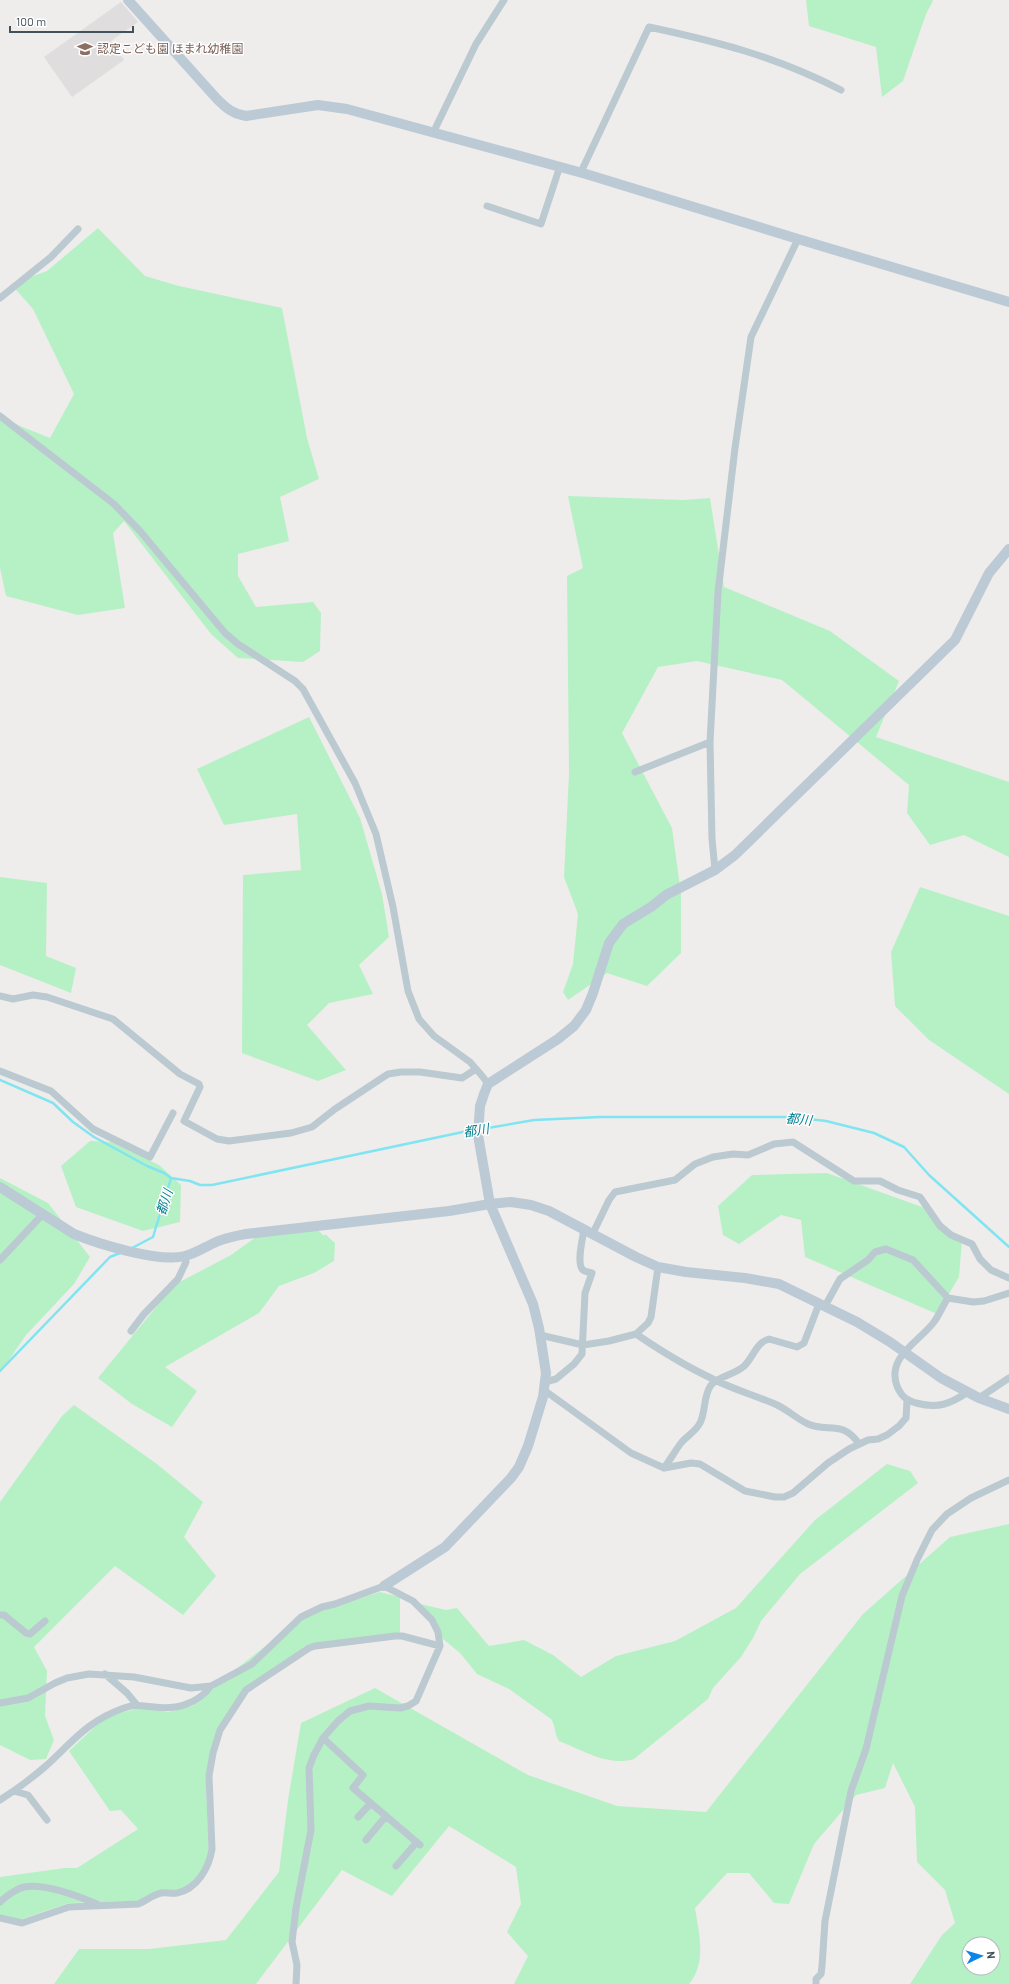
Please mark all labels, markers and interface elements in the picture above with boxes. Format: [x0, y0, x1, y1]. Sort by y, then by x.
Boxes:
scale bar [10, 8, 133, 34]
text: 100 m [16, 14, 46, 28]
school or university icon: 認定こども園 ほまれ幼稚園 [76, 40, 94, 58]
place label: 認定こども園 ほまれ幼稚園 [97, 41, 243, 55]
water label: 都川 [785, 1110, 815, 1128]
water label: 都川 [462, 1120, 492, 1140]
water label: 都川 [152, 1185, 176, 1217]
north arrow [961, 1936, 1001, 1976]
text: N [985, 1951, 998, 1959]

